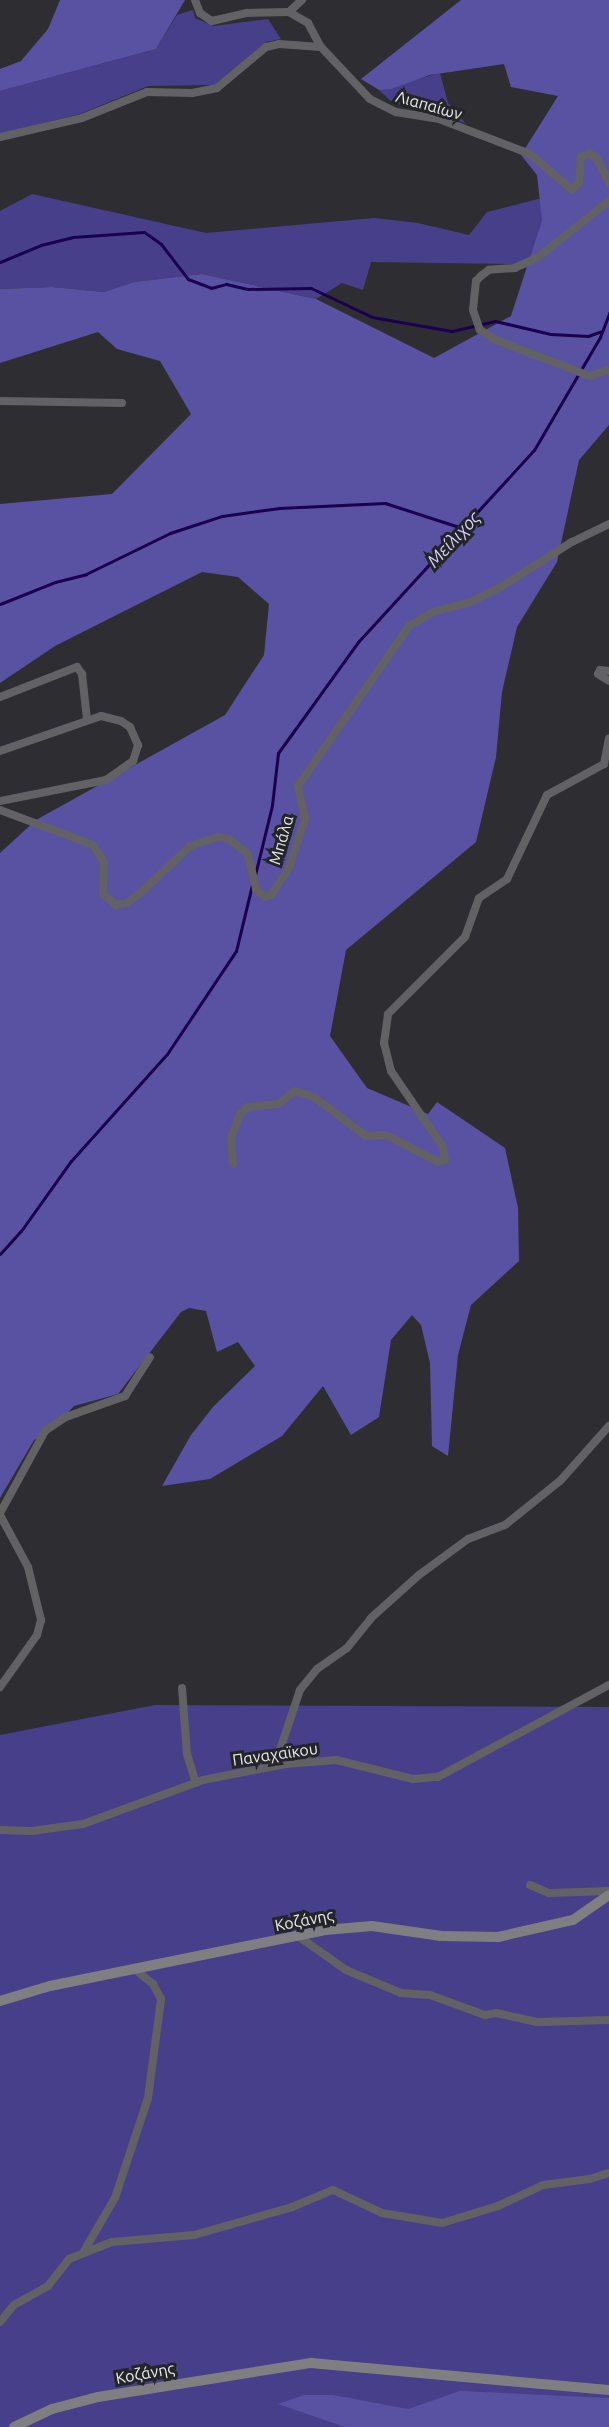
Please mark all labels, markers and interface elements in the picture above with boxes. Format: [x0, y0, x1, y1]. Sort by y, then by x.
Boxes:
street label: Λιαπαίων [394, 86, 464, 124]
water label: Μείλιχος [422, 507, 484, 571]
street label: Μπάλα [265, 813, 297, 867]
street label: Παναχαϊκου [231, 1739, 319, 1769]
street label: Κοζάνης [273, 1905, 335, 1935]
street label: Κοζάνης [114, 2358, 176, 2388]

